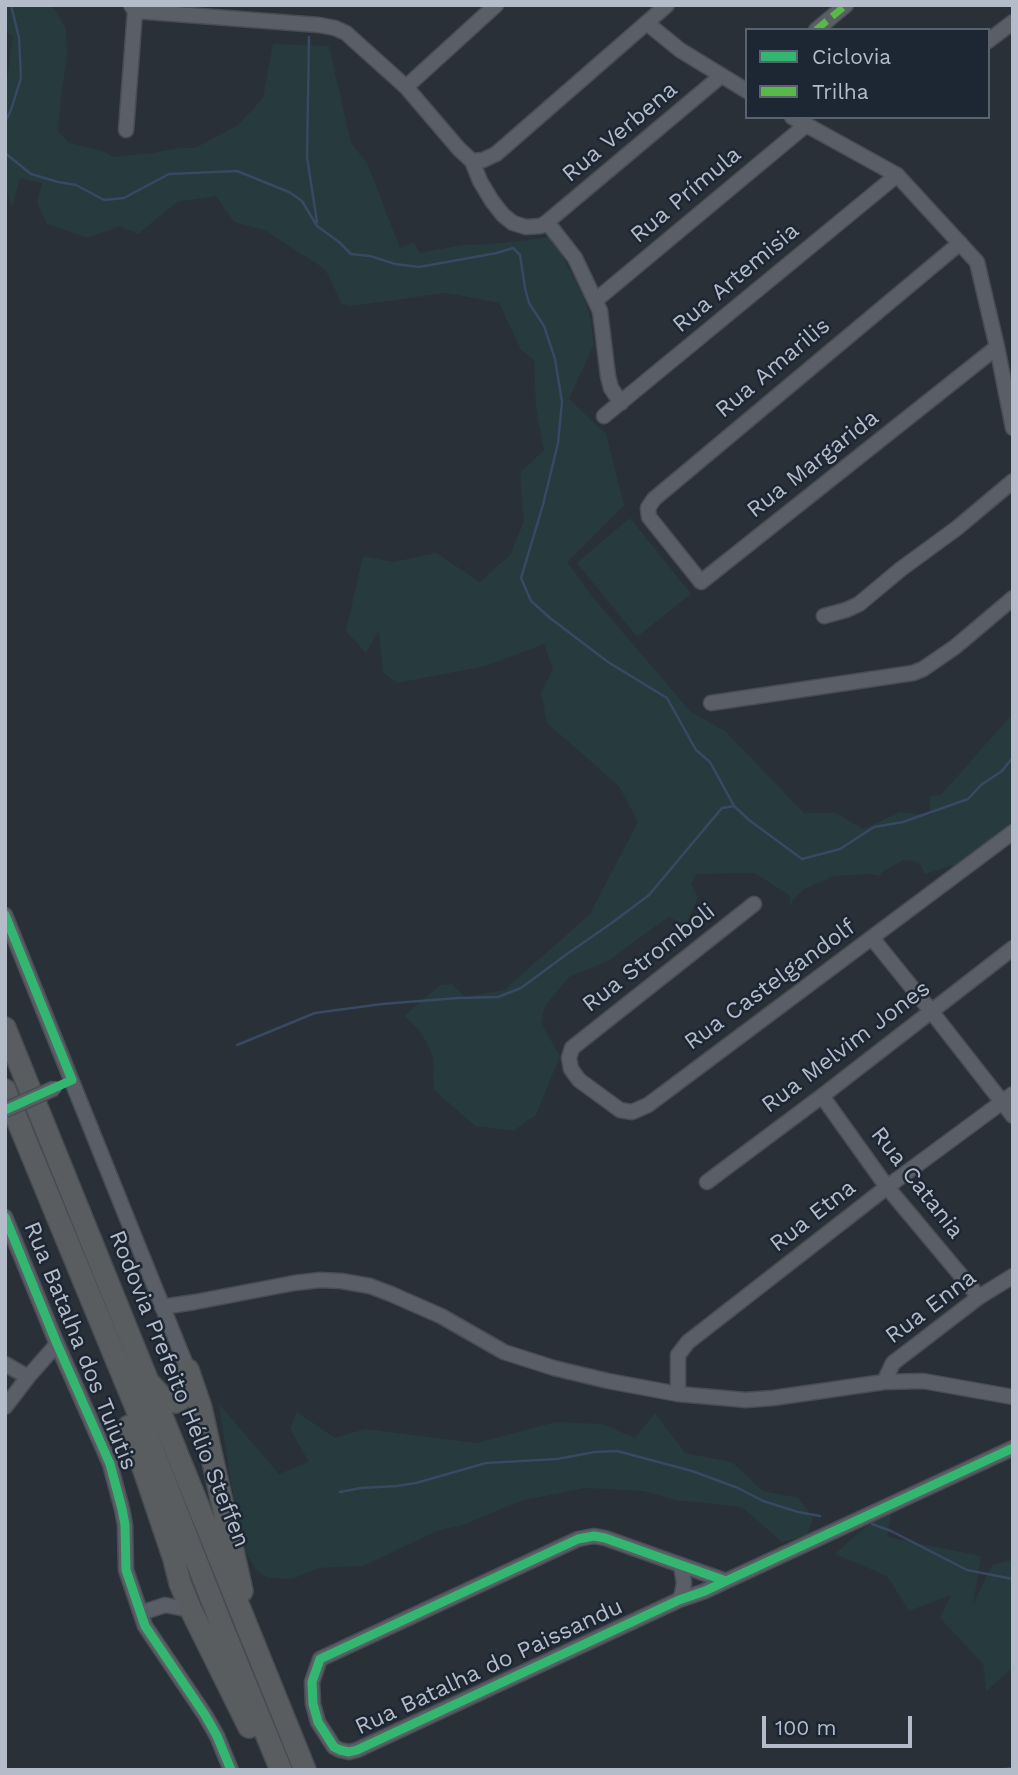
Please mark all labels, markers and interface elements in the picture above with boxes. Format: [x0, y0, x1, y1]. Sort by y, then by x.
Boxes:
legend [745, 28, 990, 119]
text: Ciclovia [812, 44, 891, 69]
street label: Rua Verbena [557, 76, 683, 188]
text: Trilha [812, 79, 869, 104]
street label: Rua Prímula [625, 141, 747, 249]
street label: Rua Artemisia [667, 217, 805, 339]
street label: Rua Amarilis [710, 312, 836, 424]
street label: Rua Margarida [742, 404, 884, 524]
street label: Rua Stromboli [577, 898, 721, 1018]
street label: Rua Castelgandolf [679, 914, 861, 1056]
street label: Rua Melvim Jones [756, 975, 936, 1119]
street label: Rua Catania [865, 1122, 969, 1244]
street label: Rua Etna [765, 1174, 861, 1258]
street label: Rua Batalha dos Tuiutis [17, 1218, 143, 1474]
street label: Rodovia Prefeito Hélio Steffen [103, 1227, 255, 1551]
street label: Rua Enna [880, 1264, 982, 1350]
street label: Rua Batalha do Paissandu [351, 1593, 627, 1741]
scale bar [766, 1702, 916, 1746]
text: 100 m [775, 1715, 837, 1740]

